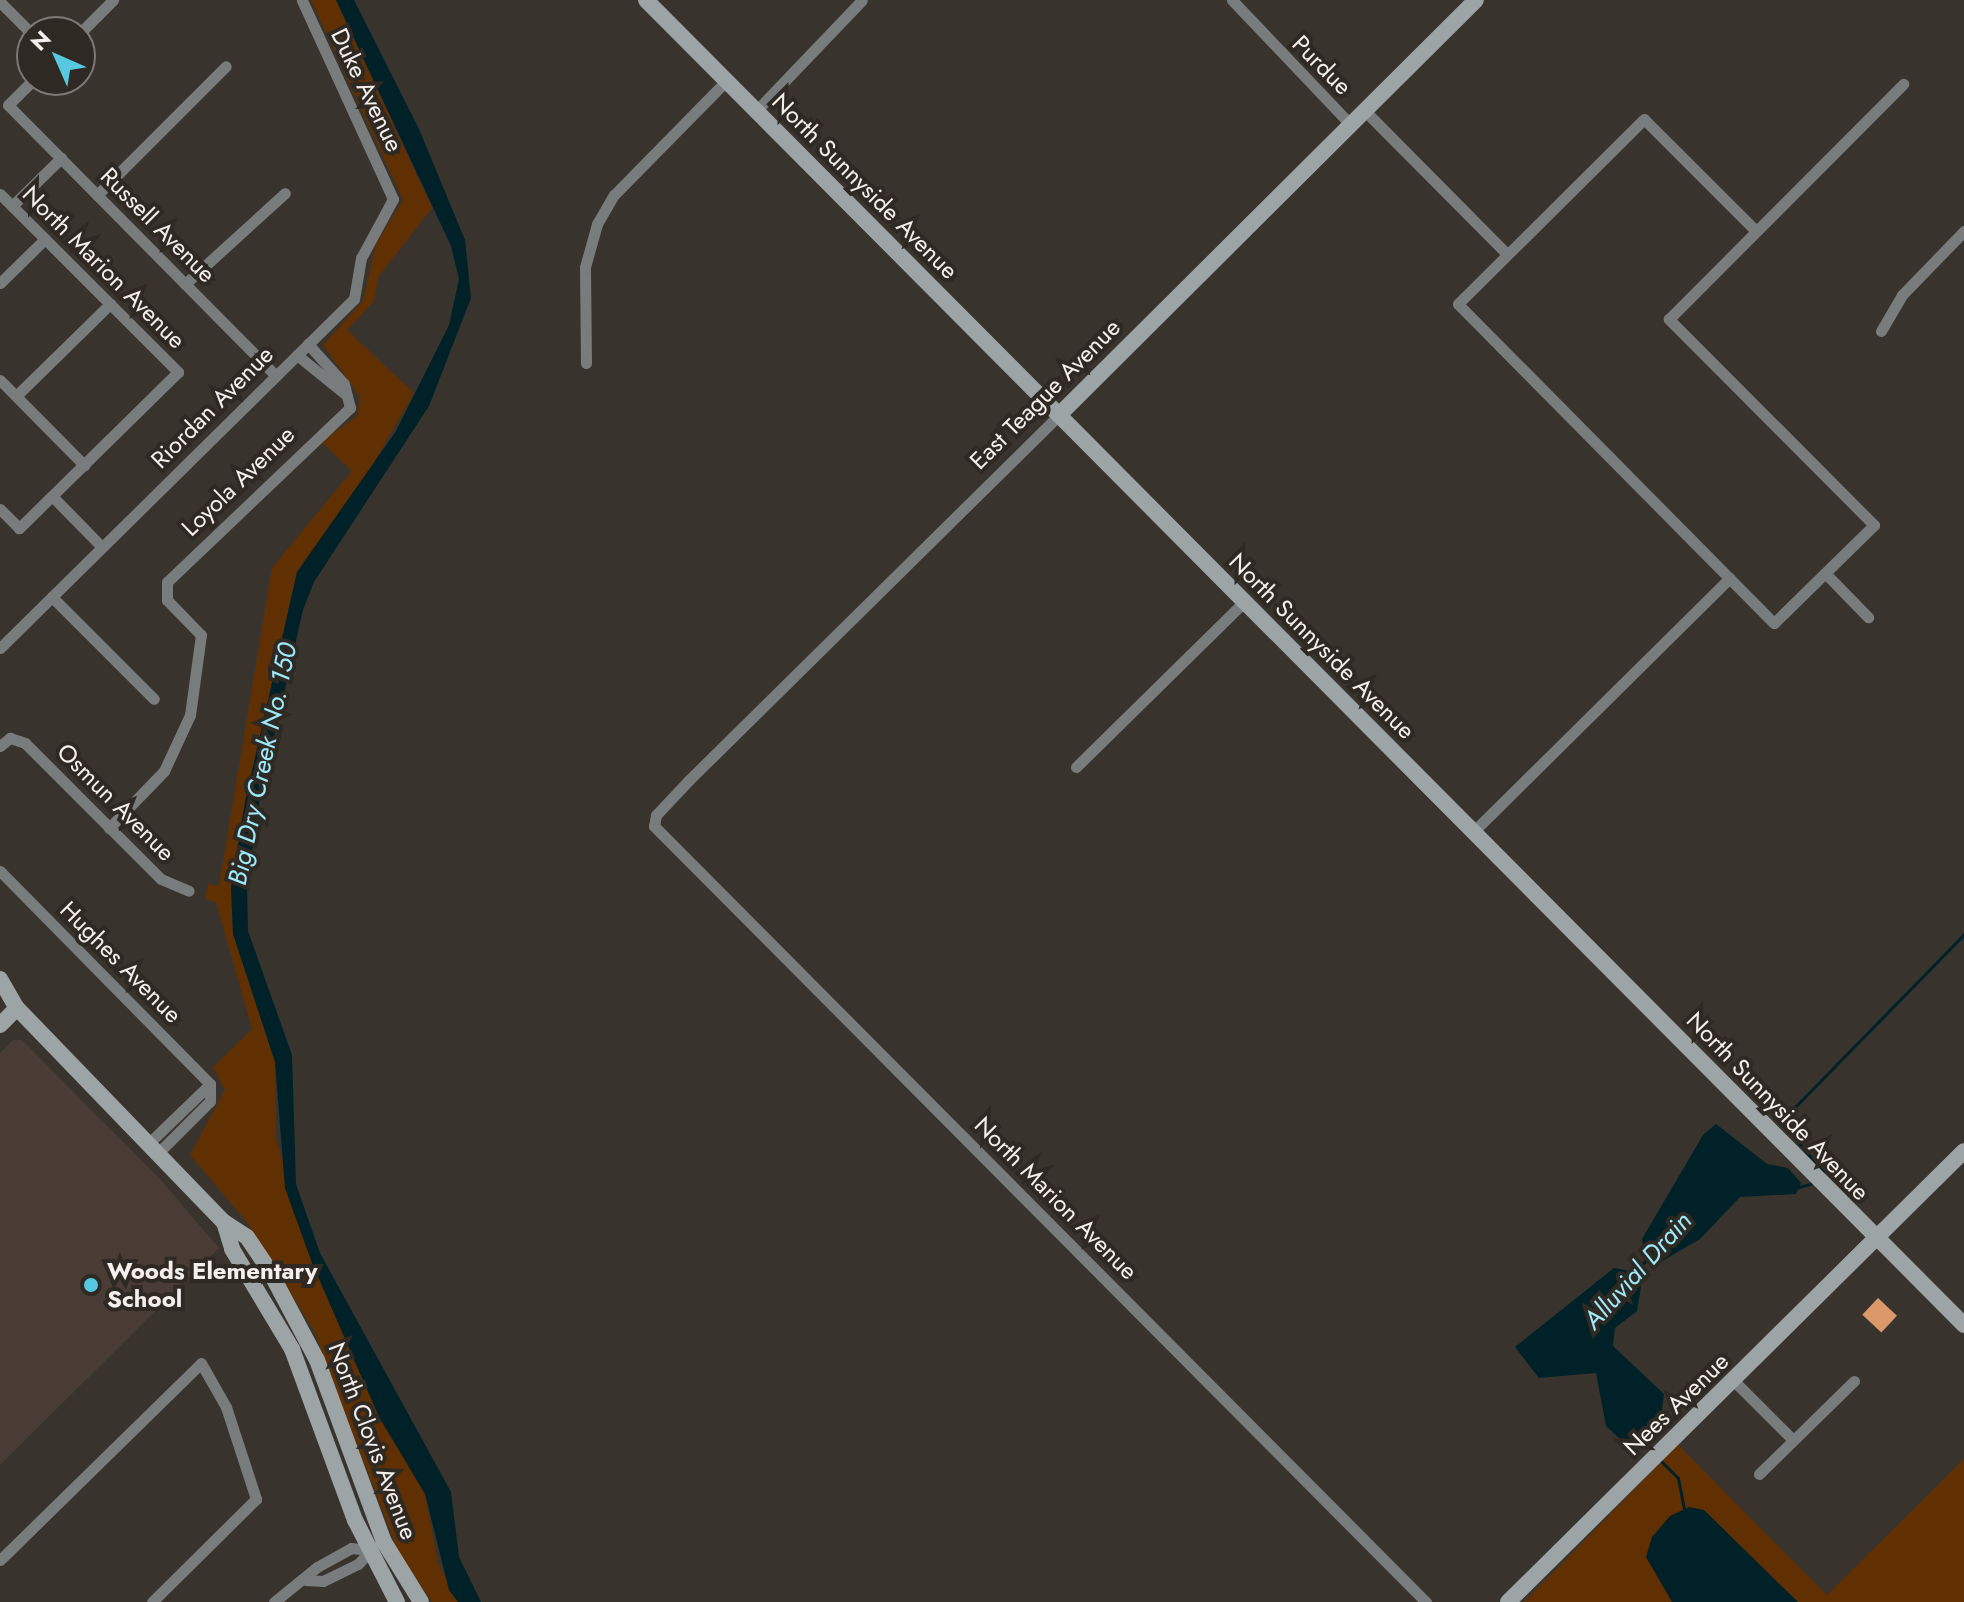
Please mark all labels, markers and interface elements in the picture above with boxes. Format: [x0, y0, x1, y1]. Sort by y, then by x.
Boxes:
north arrow [16, 16, 96, 96]
text: N [23, 23, 58, 58]
street label: Duke Avenue [325, 24, 409, 156]
street label: Purdue [1286, 29, 1358, 101]
street label: North Sunnyside Avenue [766, 87, 964, 285]
street label: Russell Avenue [95, 162, 221, 288]
street label: North Marion Avenue [17, 180, 191, 354]
street label: East Teague Avenue [964, 313, 1126, 475]
street label: Riordan Avenue [145, 340, 279, 474]
street label: Loyola Avenue [176, 420, 300, 542]
street label: North Sunnyside Avenue [1223, 547, 1421, 745]
water label: Big Dry Creek No. 150 [222, 640, 304, 888]
street label: Osmun Avenue [51, 737, 181, 867]
street label: Hughes Avenue [54, 895, 188, 1029]
street label: North Sunnyside Avenue [1681, 1006, 1875, 1206]
street label: North Marion Avenue [969, 1111, 1143, 1285]
water label: Alluvial Drain [1577, 1206, 1699, 1336]
place label: Woods Elementary School [107, 1257, 318, 1313]
marker: Woods Elementary School [82, 1276, 100, 1294]
street label: North Clovis Avenue [322, 1338, 424, 1544]
street label: Nees Avenue [1617, 1347, 1735, 1461]

